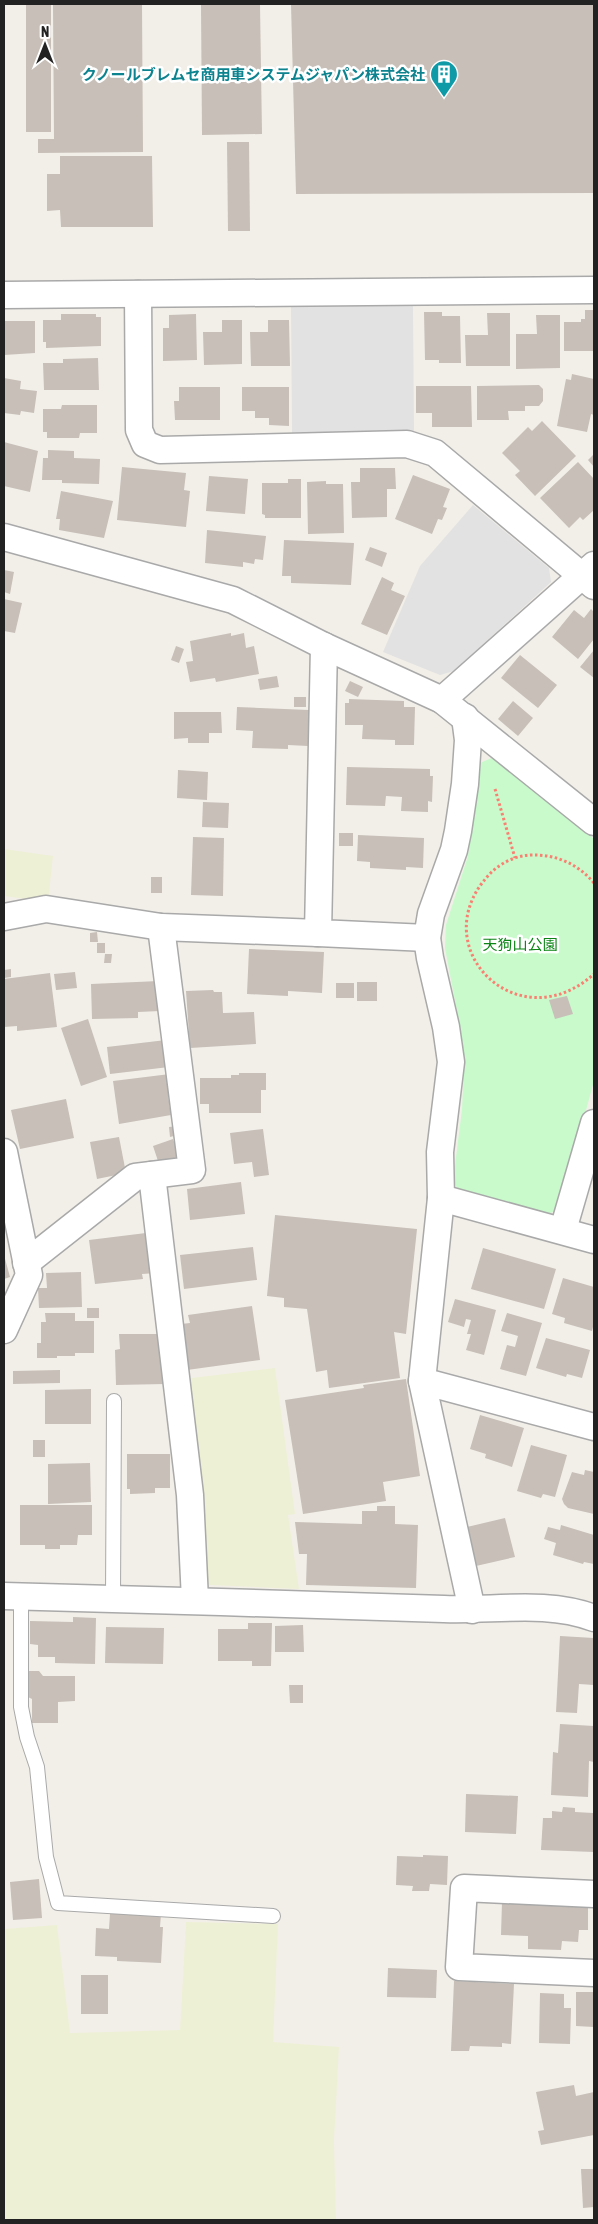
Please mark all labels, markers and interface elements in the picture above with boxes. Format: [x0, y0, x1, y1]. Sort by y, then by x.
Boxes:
north arrow [20, 20, 70, 70]
text: N [41, 24, 49, 40]
building icon: クノールブレムセ商用車システムジャパン株式会社 [429, 59, 459, 98]
place label: クノールブレムセ商用車システムジャパン株式会社 [82, 66, 425, 83]
park label: 天狗山公園 [482, 936, 558, 953]

